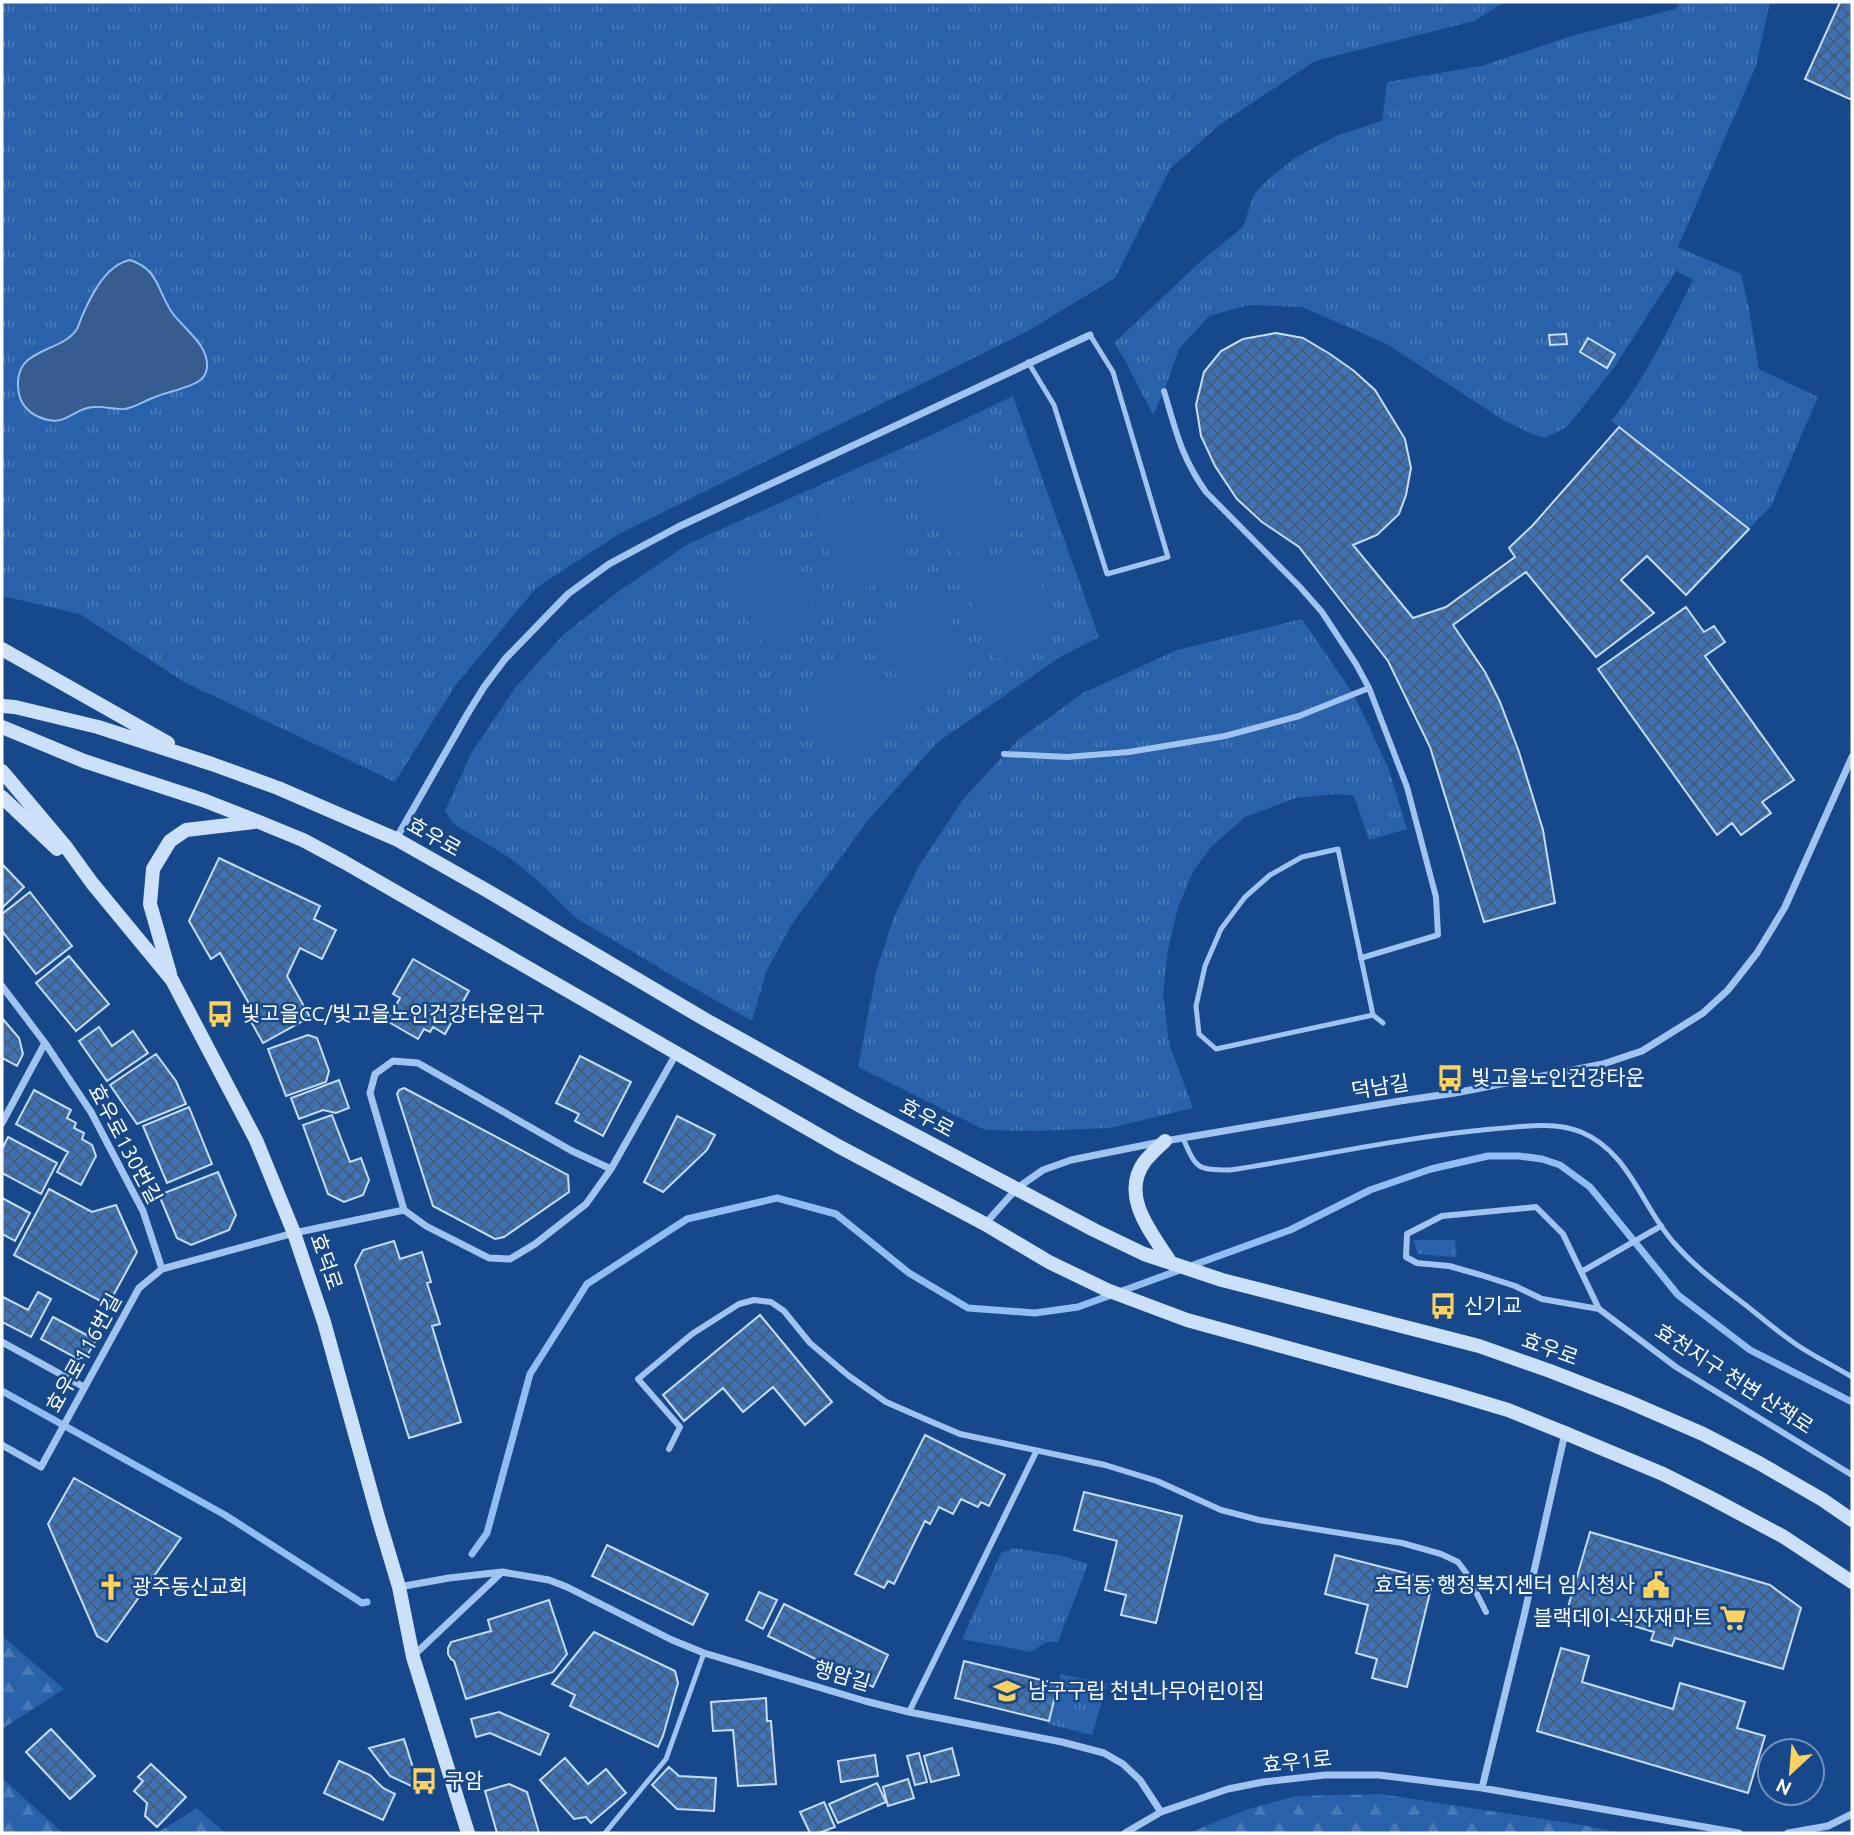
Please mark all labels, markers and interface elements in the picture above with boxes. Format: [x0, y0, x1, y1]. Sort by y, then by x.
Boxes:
street label: 효우로 [403, 812, 466, 861]
bus stop icon: 빛고을CC/빛고을노인건강타운입구 [205, 999, 235, 1029]
place label: 빛고을CC/빛고을노인건강타운입구 [241, 1001, 545, 1025]
bus stop icon: 빛고을노인건강타운 [1435, 1063, 1465, 1093]
place label: 빛고을노인건강타운 [1471, 1065, 1645, 1089]
street label: 덕남길 [1349, 1070, 1410, 1102]
street label: 효우로130번길 [84, 1080, 167, 1208]
street label: 효우로 [896, 1093, 959, 1141]
street label: 효덕로 [306, 1230, 348, 1293]
street label: 효우로116번길 [41, 1289, 126, 1416]
bus stop icon: 신기교 [1428, 1291, 1458, 1321]
place label: 신기교 [1464, 1293, 1522, 1317]
street label: 효천지구 천변 산책로 [1651, 1318, 1818, 1438]
street label: 효우로 [1519, 1327, 1582, 1369]
public building icon: 효덕동 행정복지센터 임시청사 [1641, 1570, 1671, 1600]
church icon: 광주동신교회 [96, 1572, 126, 1602]
place label: 효덕동 행정복지센터 임시청사 [1374, 1572, 1635, 1596]
place label: 광주동신교회 [132, 1574, 248, 1598]
supermarket icon: 블랙데이 식자재마트 [1718, 1603, 1748, 1633]
place label: 블랙데이 식자재마트 [1533, 1605, 1712, 1629]
street label: 행암길 [811, 1656, 873, 1695]
school or university icon: 남구구립 천년나무어린이집 [992, 1676, 1022, 1706]
place label: 남구구립 천년나무어린이집 [1028, 1678, 1265, 1702]
north arrow [1756, 1737, 1826, 1807]
street label: 효우1로 [1261, 1745, 1333, 1777]
bus stop icon: 구암 [409, 1766, 439, 1796]
place label: 구암 [445, 1768, 484, 1792]
text: N [1772, 1774, 1795, 1800]

